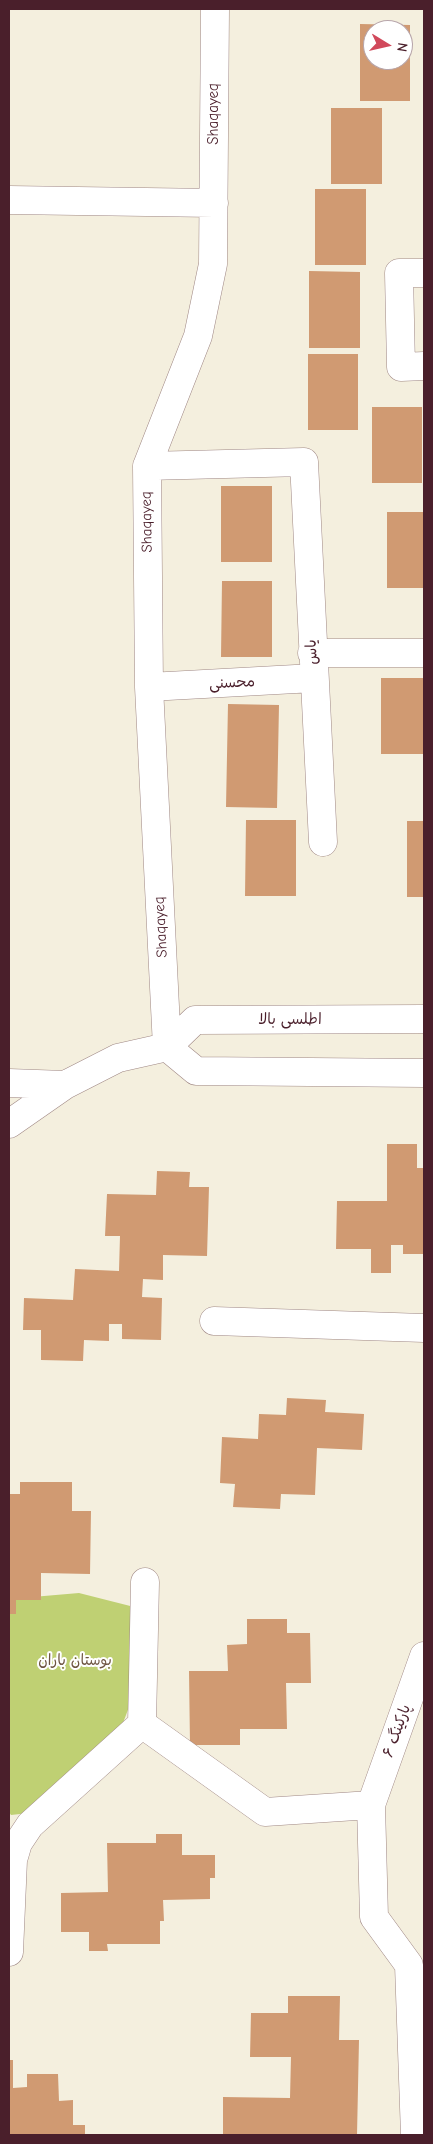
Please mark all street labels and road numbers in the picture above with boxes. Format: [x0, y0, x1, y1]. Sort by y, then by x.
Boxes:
street label: Shaqayeq [205, 83, 223, 145]
street label: Shaqayeq [137, 491, 157, 553]
street label: یاس [302, 639, 322, 665]
street label: محسنی [209, 673, 255, 693]
street label: Shaqayeq [150, 896, 172, 958]
street label: اطلسی بالا [258, 1011, 322, 1029]
street label: پارکینگ ۶ [379, 1702, 415, 1760]

